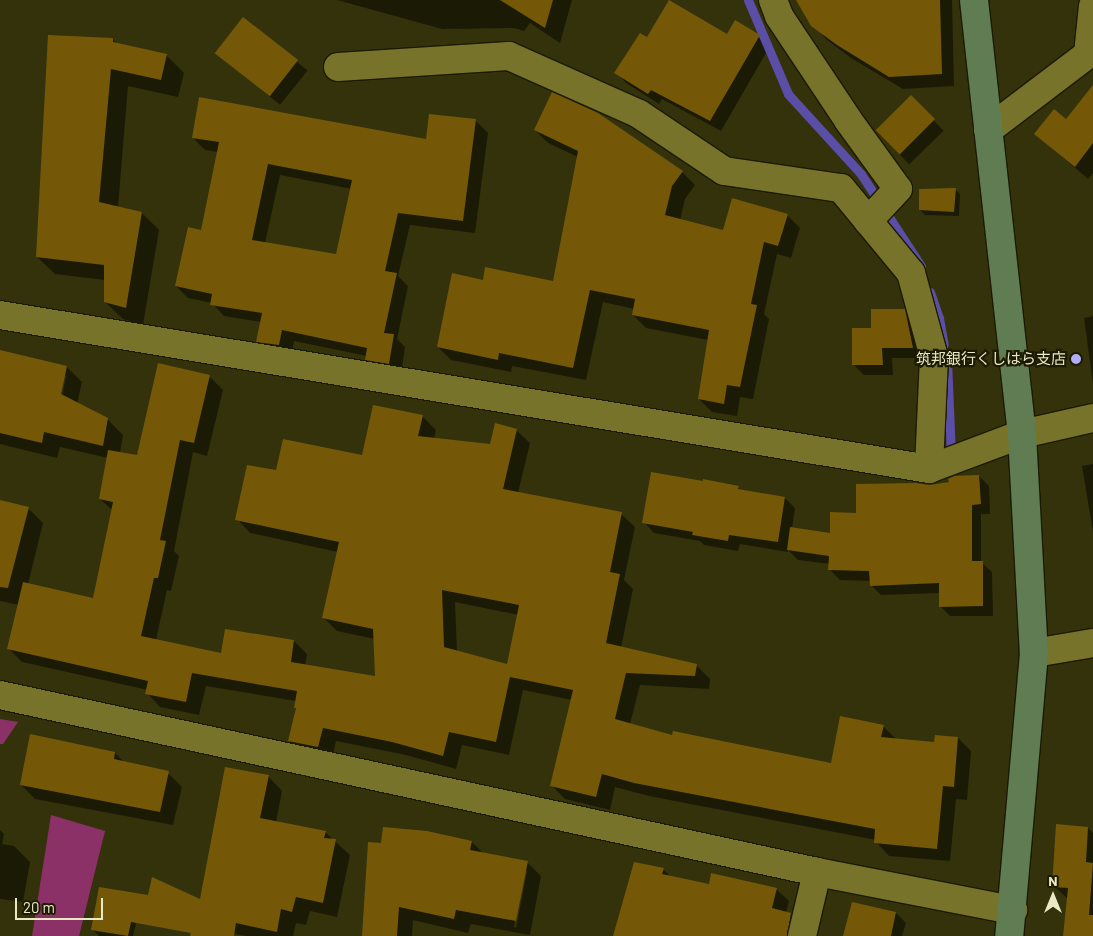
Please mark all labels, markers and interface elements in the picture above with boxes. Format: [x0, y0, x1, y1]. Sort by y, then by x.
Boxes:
place label: 筑邦銀行くしはら支店 [916, 350, 1066, 368]
marker: 筑邦銀行くしはら支店 [1070, 353, 1082, 365]
north arrow [1028, 871, 1078, 921]
text: N [1048, 872, 1058, 889]
scale bar [18, 888, 105, 920]
text: 20 m [23, 898, 55, 916]

